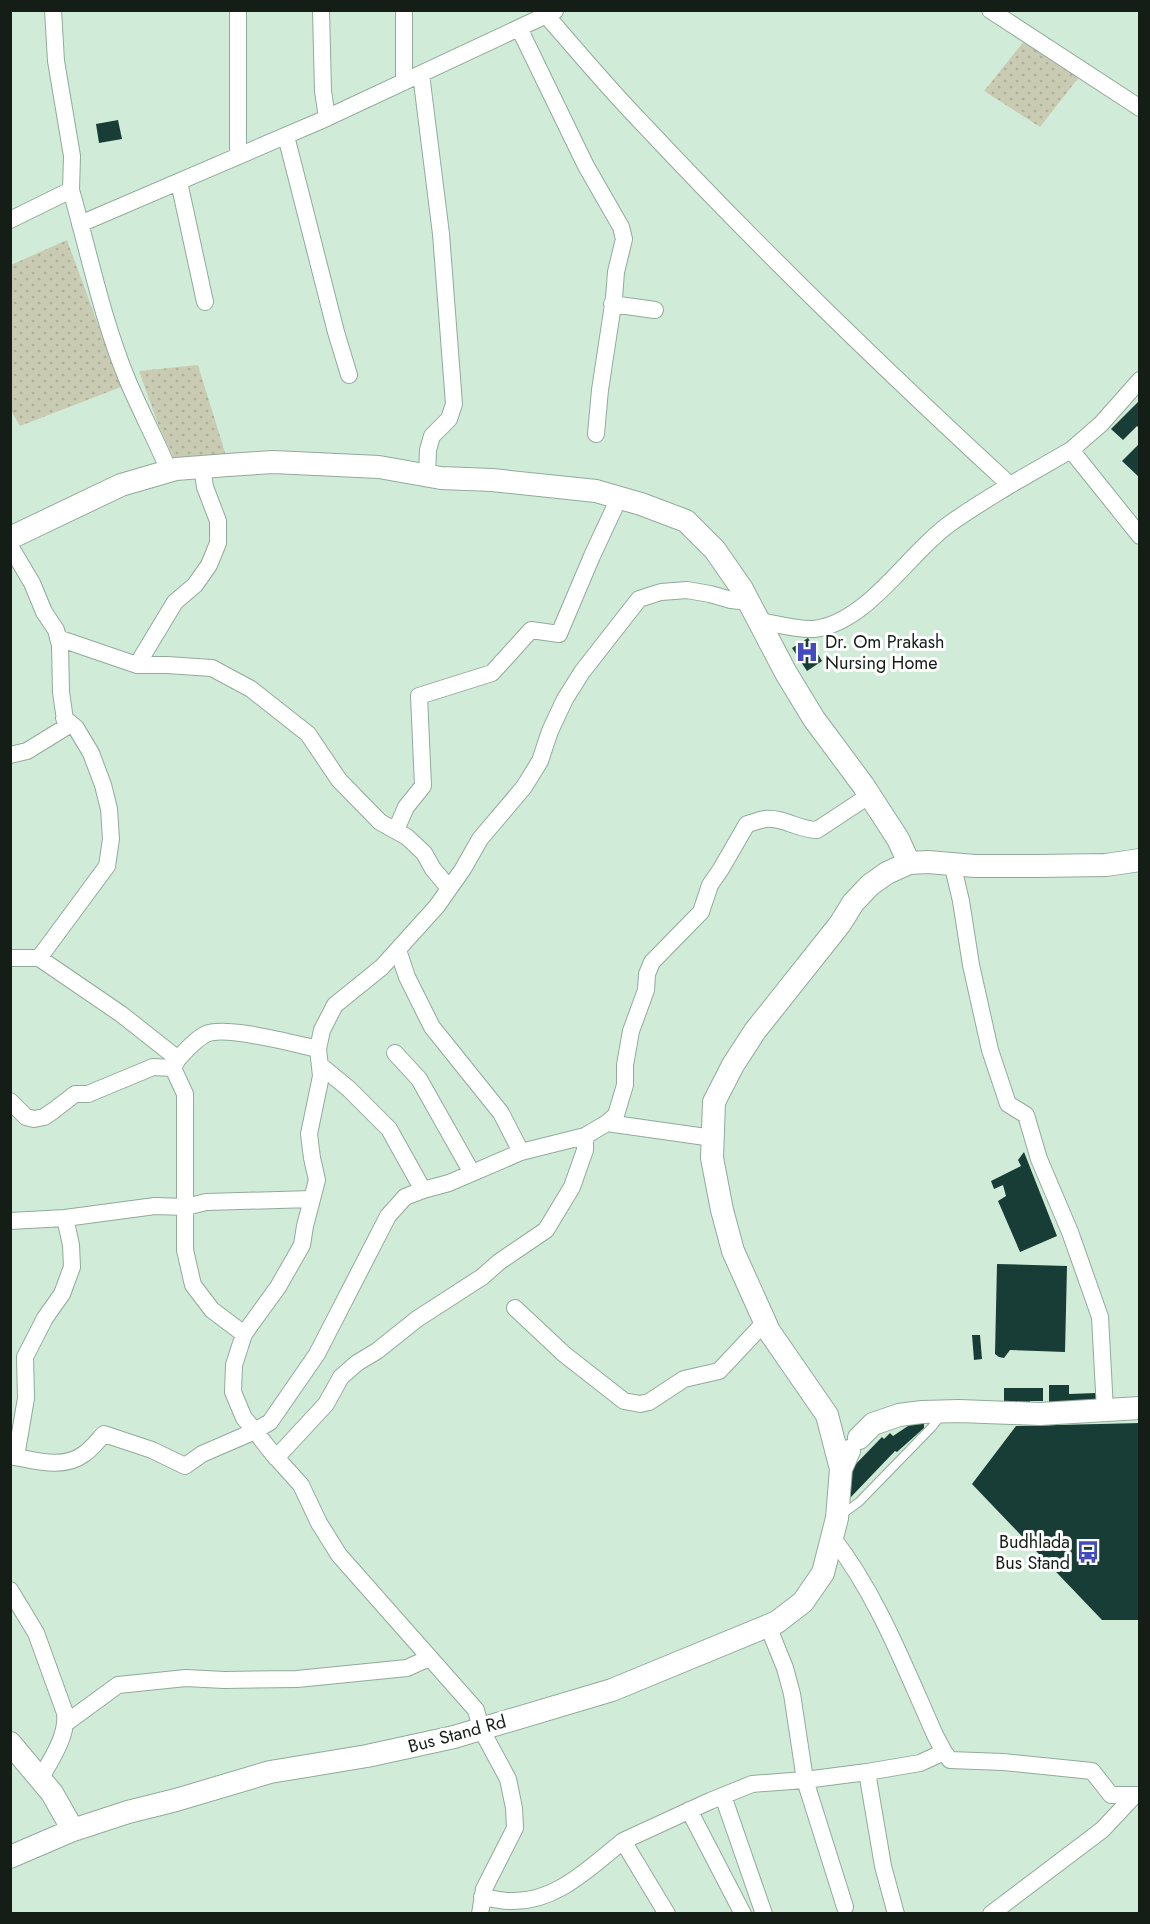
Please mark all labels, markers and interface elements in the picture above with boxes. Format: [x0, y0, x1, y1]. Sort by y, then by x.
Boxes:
place label: Dr. Om Prakash Nursing Home [825, 629, 944, 676]
hospital icon: Dr. Om Prakash Nursing Home [794, 639, 820, 665]
place label: Budhlada Bus Stand [995, 1529, 1070, 1576]
bus stop icon: Budhlada Bus Stand [1075, 1539, 1101, 1565]
street label: Bus Stand Rd [405, 1708, 509, 1760]

